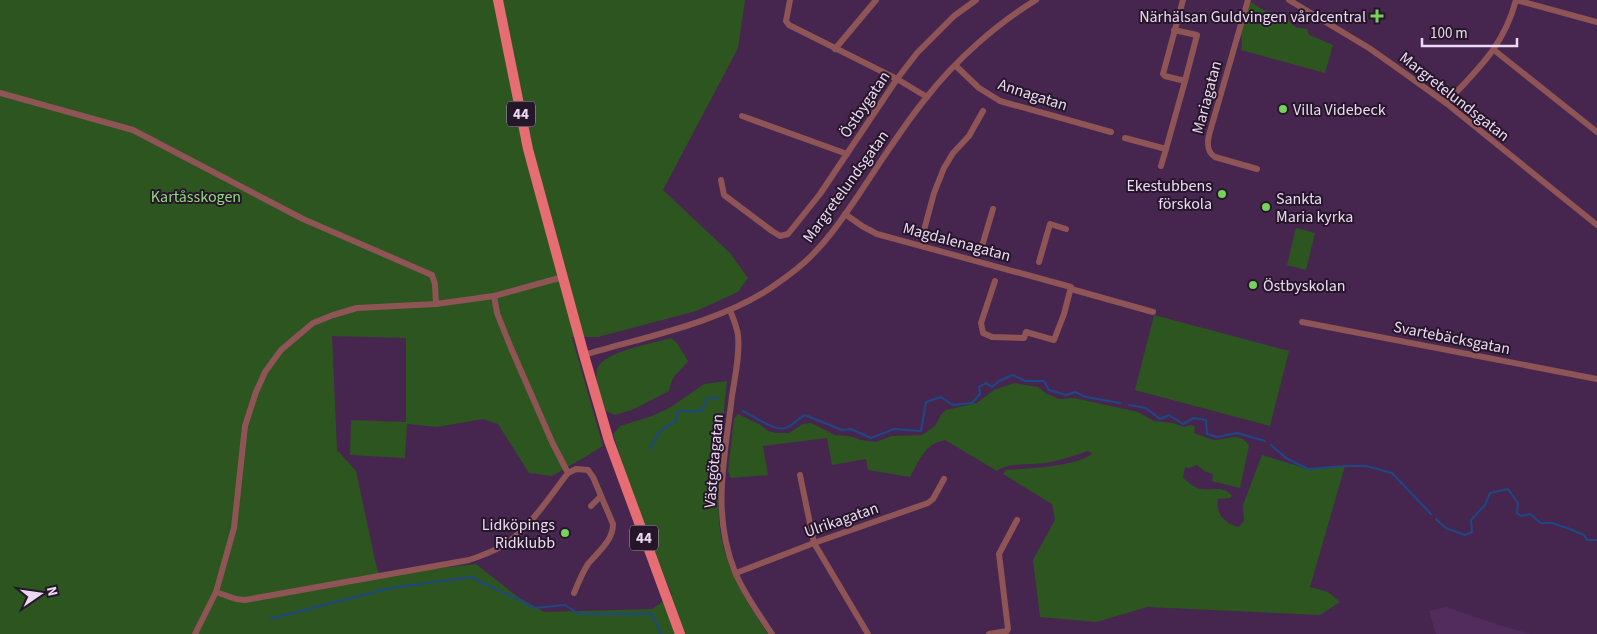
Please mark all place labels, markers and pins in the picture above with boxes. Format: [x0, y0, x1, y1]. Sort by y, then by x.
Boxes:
place label: Närhälsan Guldvingen vårdcentral [1139, 6, 1366, 28]
marker: Närhälsan Guldvingen vårdcentral [1370, 9, 1384, 23]
place label: Villa Videbeck [1293, 99, 1386, 121]
marker: Villa Videbeck [1277, 103, 1289, 115]
place label: Ekestubbens förskola [1126, 175, 1212, 215]
marker: Ekestubbens förskola [1216, 188, 1228, 200]
place label: Sankta Maria kyrka [1276, 188, 1353, 228]
marker: Sankta Maria kyrka [1260, 201, 1272, 213]
place label: Östbyskolan [1263, 275, 1346, 297]
marker: Östbyskolan [1247, 279, 1259, 291]
place label: Lidköpings Ridklubb [482, 514, 555, 554]
marker: Lidköpings Ridklubb [559, 527, 571, 539]

